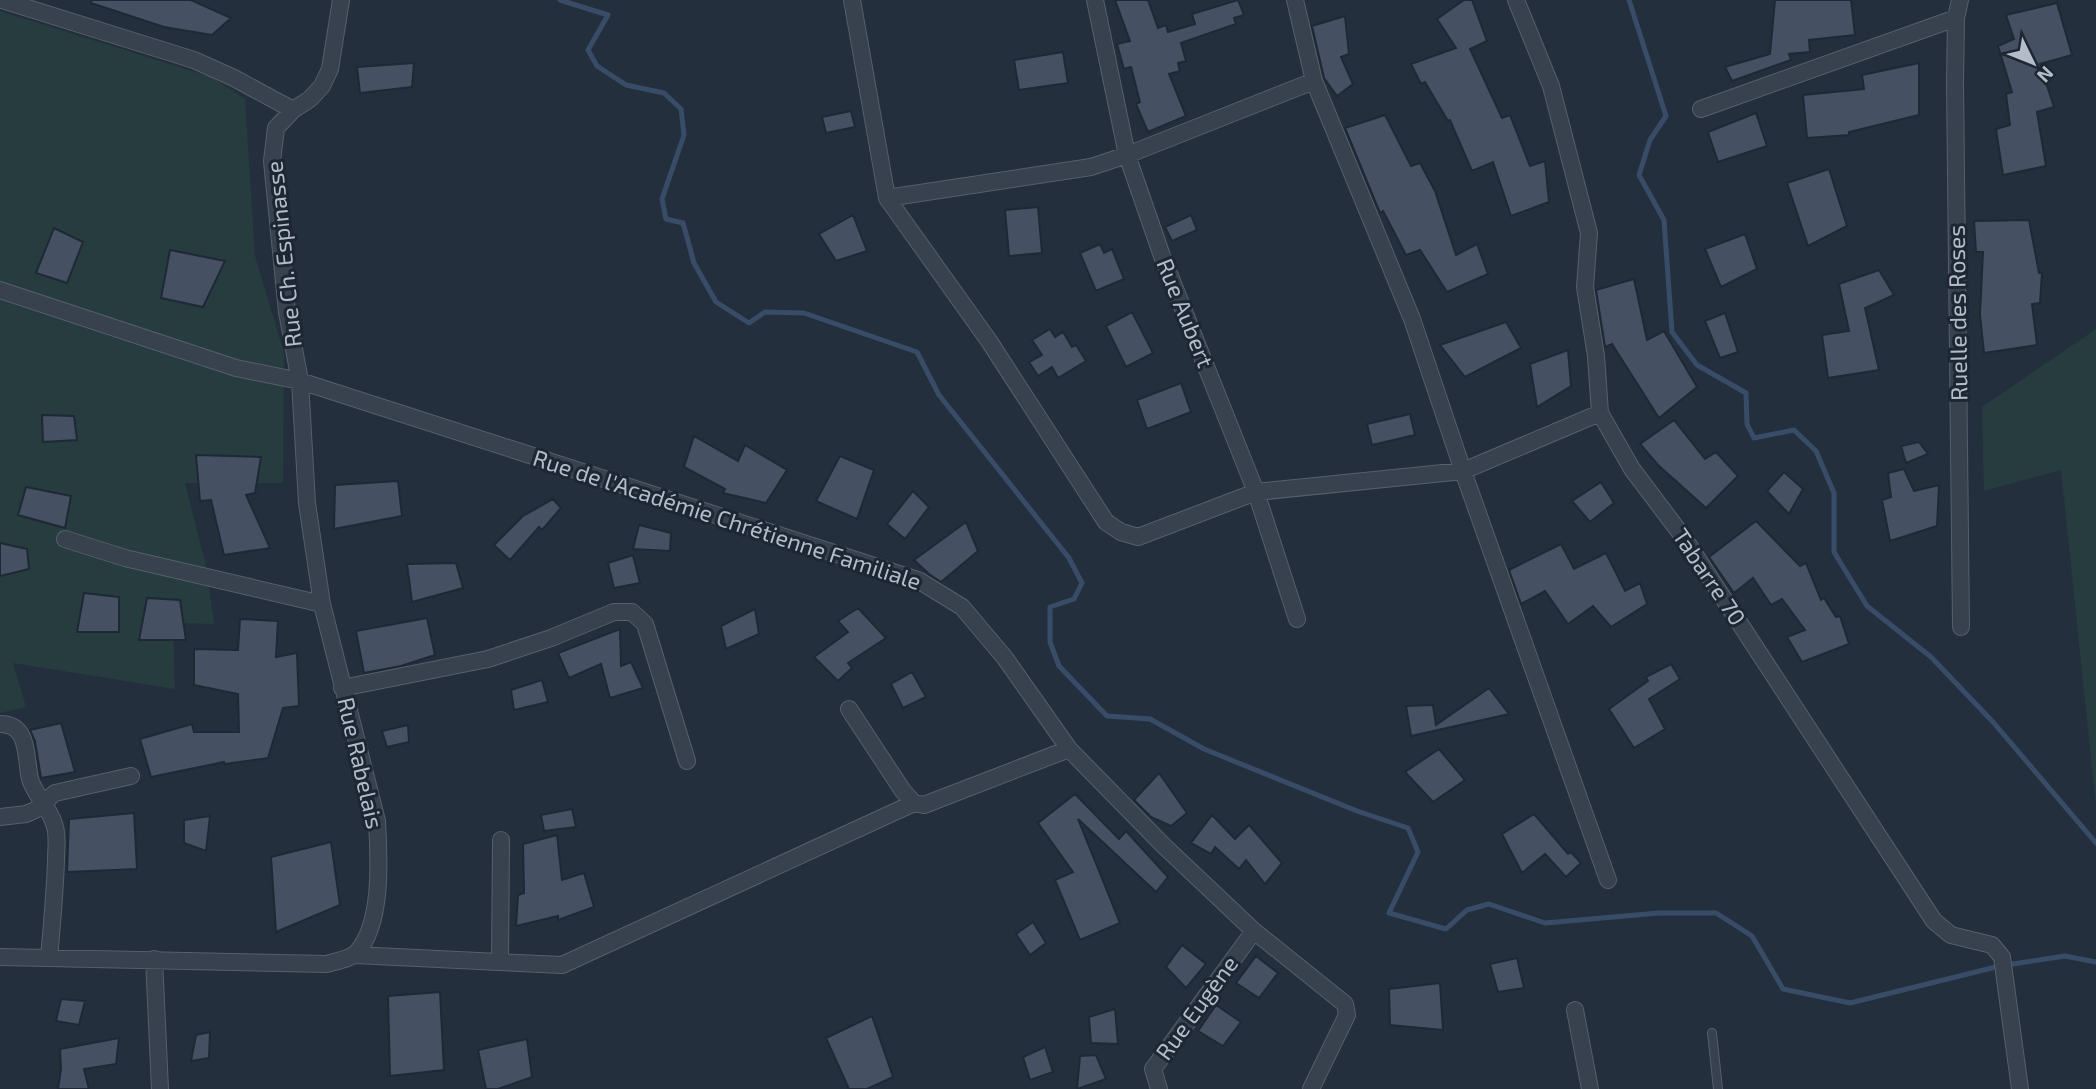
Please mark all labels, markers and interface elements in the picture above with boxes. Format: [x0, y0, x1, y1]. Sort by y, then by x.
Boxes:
north arrow [1998, 28, 2068, 98]
text: N [2033, 62, 2059, 88]
street label: Rue Ch. Espinasse [259, 160, 307, 349]
street label: Ruelle des Roses [1941, 225, 1973, 401]
street label: Rue Aubert [1151, 254, 1221, 371]
street label: Rue de l'Académie Chrétienne Familiale [530, 443, 925, 595]
street label: Tabarre 70 [1667, 523, 1752, 630]
street label: Rue Rabelais [332, 694, 390, 831]
street label: Rue Eugène [1149, 950, 1243, 1065]

